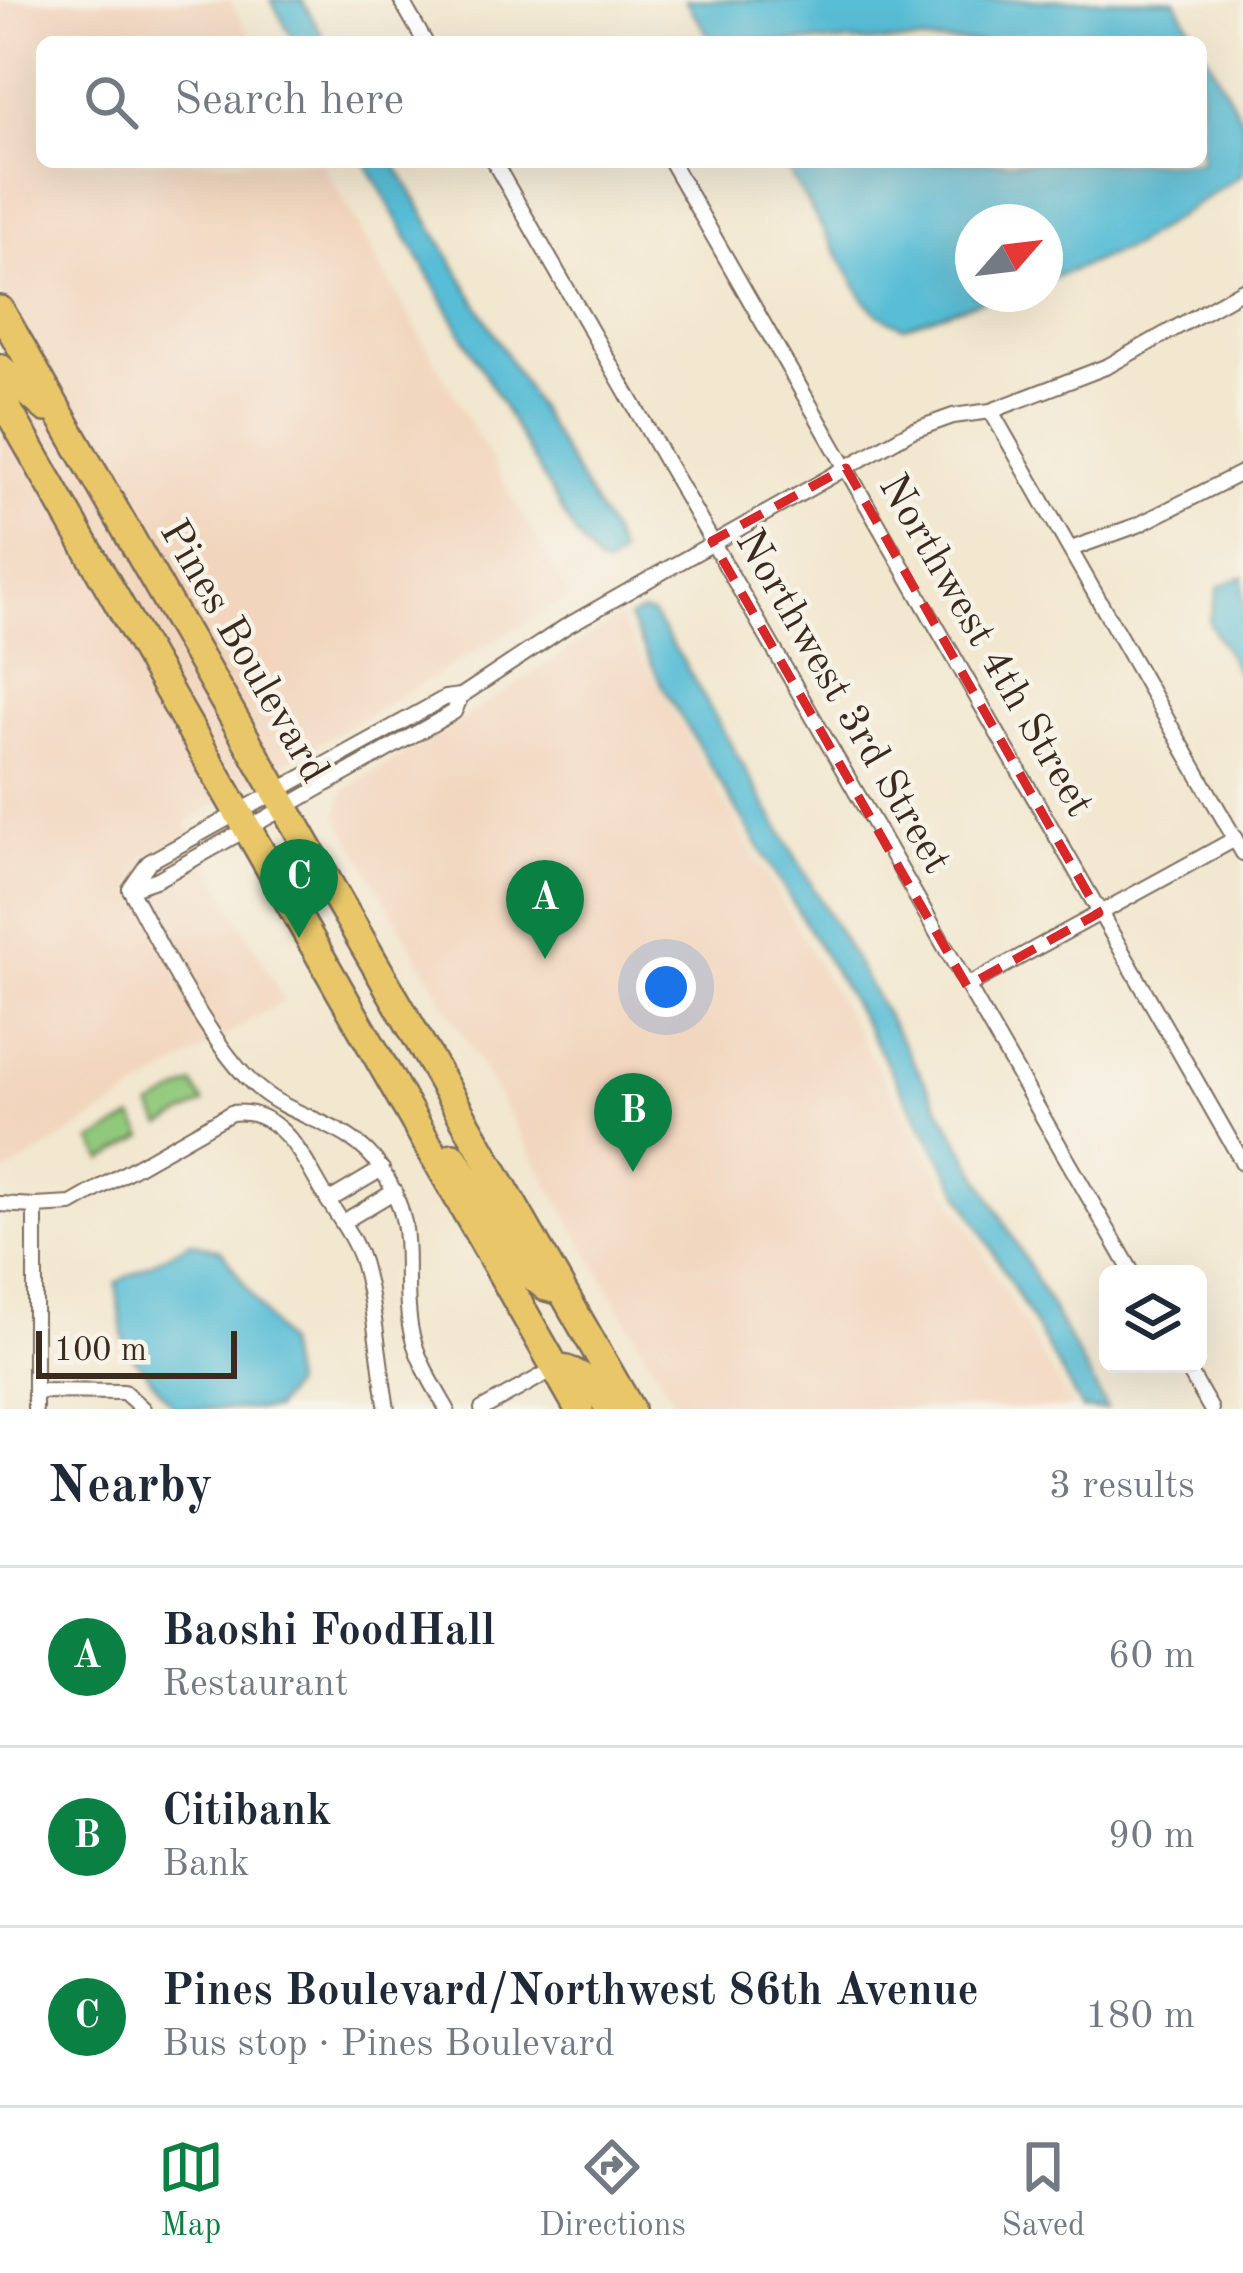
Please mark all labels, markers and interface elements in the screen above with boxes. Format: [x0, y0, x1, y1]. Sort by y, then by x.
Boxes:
search box [36, 36, 1207, 168]
icon: search [78, 69, 144, 135]
text: Search here [174, 79, 404, 124]
north arrow [955, 204, 1063, 312]
street label: Northwest 4th Street [870, 468, 1100, 824]
street label: Pines Boulevard [151, 513, 335, 791]
street label: Northwest 3rd Street [727, 523, 957, 881]
pin: C [260, 839, 338, 938]
pin: A [506, 860, 584, 959]
your location [636, 957, 696, 1017]
pin: B [594, 1073, 672, 1172]
map controls [1099, 1265, 1207, 1373]
button: layers [1099, 1265, 1207, 1373]
scale bar [36, 1325, 237, 1378]
text: 100 m [54, 1335, 147, 1368]
text: Nearby [48, 1462, 213, 1513]
text: 3 results [1049, 1467, 1195, 1506]
text: Baoshi FoodHall [162, 1610, 495, 1655]
text: A [72, 1637, 102, 1676]
text: 60 m [1108, 1637, 1195, 1676]
text: Restaurant [162, 1665, 349, 1704]
text: Citibank [162, 1790, 332, 1835]
text: B [73, 1817, 101, 1856]
text: 90 m [1108, 1817, 1195, 1856]
text: Bank [162, 1845, 250, 1884]
text: Pines Boulevard/Northwest 86th Avenue [162, 1970, 979, 2015]
text: C [74, 1997, 100, 2036]
text: 180 m [1085, 1997, 1195, 2036]
text: Bus stop · Pines Boulevard [162, 2025, 615, 2064]
tab: Map [158, 2134, 224, 2247]
tab: Directions [539, 2134, 686, 2247]
tab: Saved [1001, 2134, 1085, 2247]

